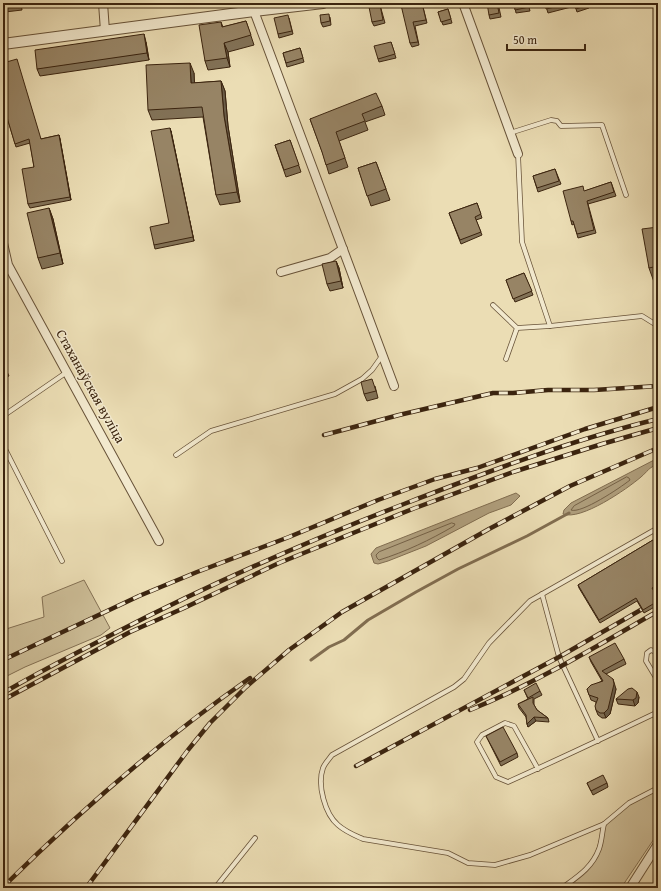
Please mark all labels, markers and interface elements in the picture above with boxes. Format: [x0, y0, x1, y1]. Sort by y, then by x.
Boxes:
scale bar [507, 26, 585, 52]
text: 50 m [513, 31, 537, 48]
street label: Стаханаўская вуліца [51, 325, 131, 447]

